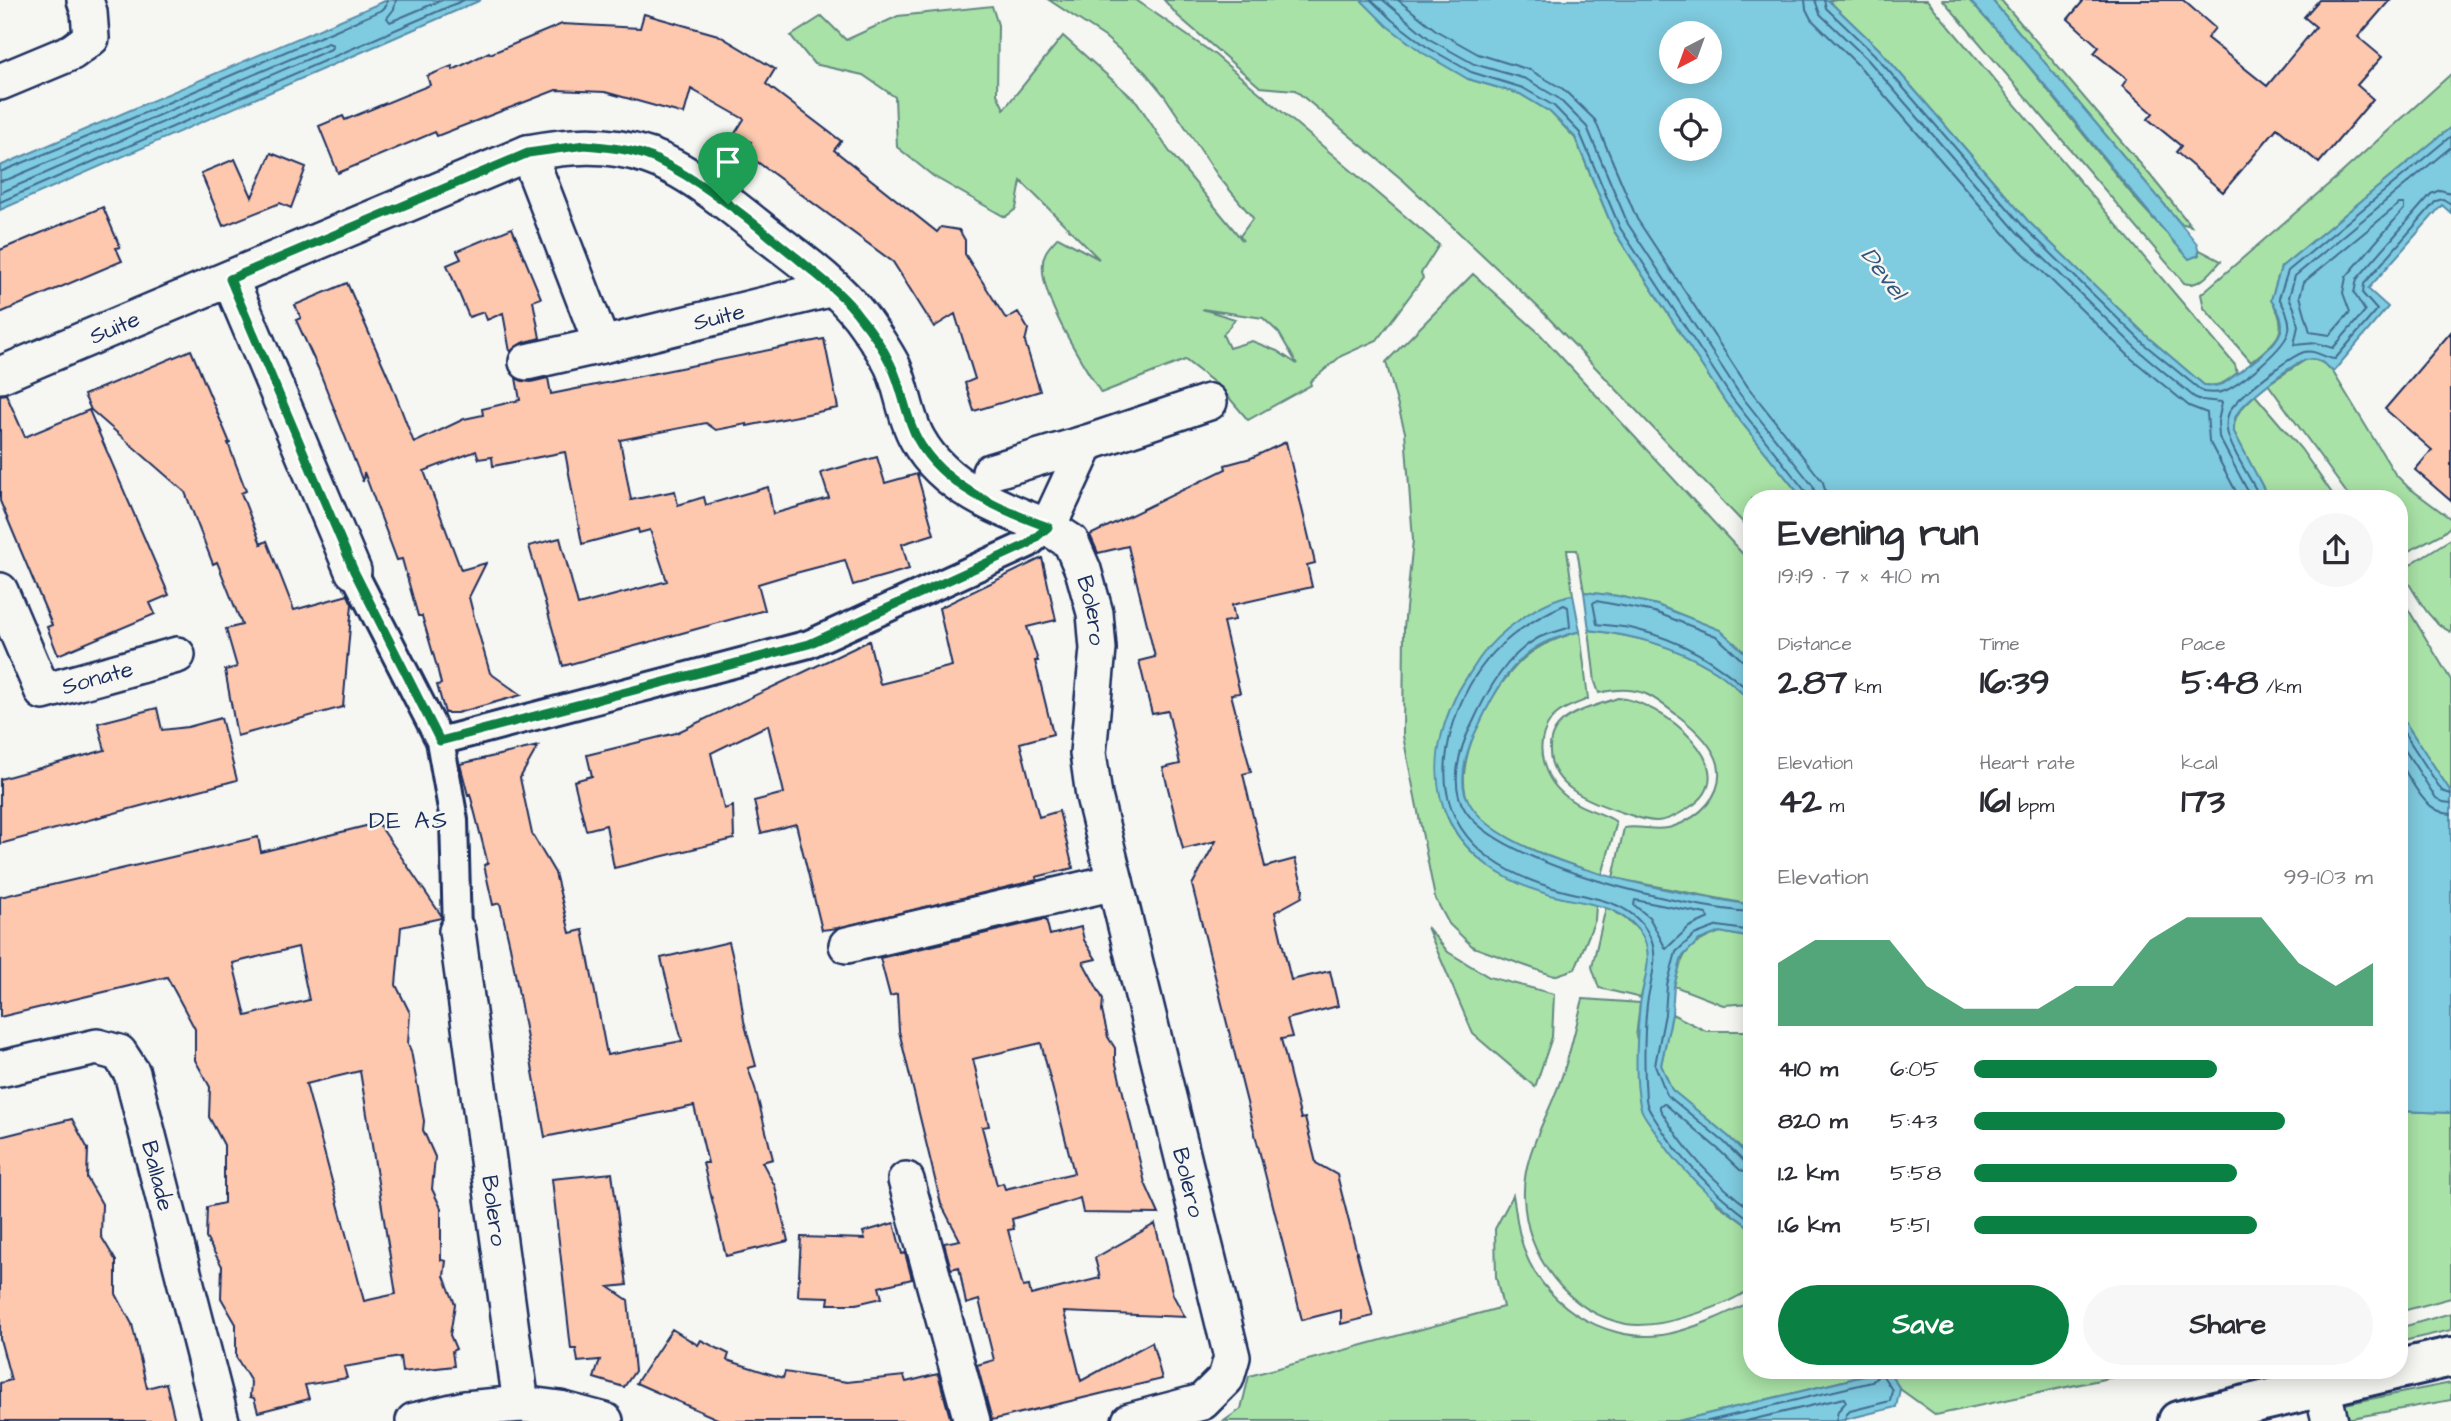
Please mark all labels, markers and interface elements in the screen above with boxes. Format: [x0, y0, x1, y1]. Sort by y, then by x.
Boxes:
north arrow [1659, 21, 1722, 84]
map controls [1659, 21, 1722, 161]
button: locate [1659, 98, 1722, 161]
pin [698, 132, 758, 204]
icon: arrive [709, 143, 747, 181]
water label: Devel [1852, 240, 1916, 309]
street label: Suite [690, 295, 748, 339]
street label: Suite [85, 303, 145, 353]
text: Evening run [1778, 508, 1979, 560]
button: share [2299, 513, 2373, 587]
text: 19:19 · 7 × 410 m [1778, 560, 1939, 592]
street label: Bolero [1068, 572, 1113, 647]
text: Distance [1778, 631, 1852, 658]
text: Time [1980, 631, 2019, 658]
text: Pace [2181, 631, 2225, 658]
street label: Sonate [58, 653, 137, 703]
text: 2.87 [1778, 658, 1847, 707]
text: 16:39 [1980, 658, 2050, 707]
text: 5:48 [2181, 658, 2258, 707]
text: km [1847, 674, 1881, 701]
text: /km [2258, 674, 2301, 701]
text: Elevation [1778, 750, 1853, 777]
text: Heart rate [1980, 750, 2075, 777]
text: kcal [2181, 750, 2218, 777]
text: 42 [1778, 777, 1822, 826]
text: 161 [1980, 777, 2011, 826]
text: 173 [2181, 777, 2225, 826]
text: m [1822, 793, 1844, 820]
text: bpm [2011, 793, 2054, 820]
district label: DE AS [369, 804, 449, 838]
text: Elevation [1778, 861, 1869, 893]
text: 99–103 m [2283, 861, 2373, 893]
text: 410 m [1778, 1053, 1838, 1085]
text: 6:05 [1890, 1053, 1939, 1085]
text: 820 m [1778, 1105, 1848, 1137]
text: 5:43 [1890, 1105, 1937, 1137]
street label: Ballade [133, 1137, 182, 1214]
street label: Bolero [1164, 1144, 1212, 1221]
text: 1.2 km [1778, 1157, 1839, 1189]
text: 5:58 [1890, 1157, 1941, 1189]
street label: Bolero [473, 1173, 514, 1248]
text: 1.6 km [1778, 1209, 1840, 1241]
text: 5:51 [1890, 1209, 1929, 1241]
button: Save [1778, 1285, 2069, 1365]
button: Share [2083, 1285, 2373, 1365]

